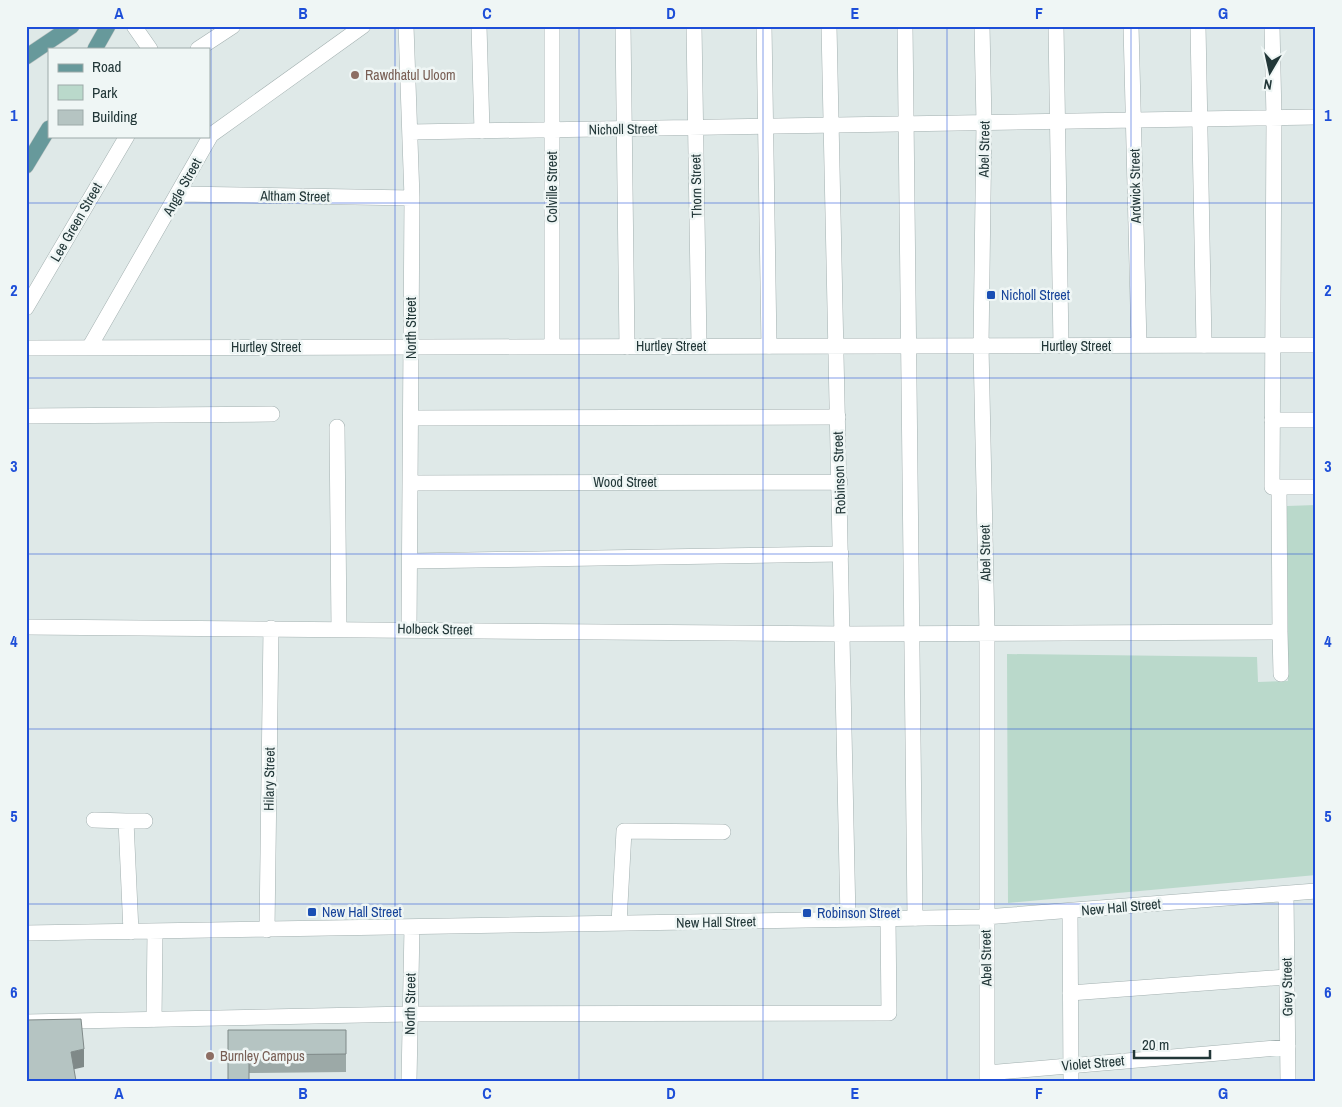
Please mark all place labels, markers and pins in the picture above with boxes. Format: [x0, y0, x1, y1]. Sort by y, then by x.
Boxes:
place label: Rawdhatul Uloom [365, 66, 456, 84]
marker: Rawdhatul Uloom [349, 69, 361, 81]
place label: Nicholl Street [1001, 286, 1070, 304]
marker: Nicholl Street [985, 289, 997, 301]
place label: New Hall Street [322, 903, 402, 921]
place label: Robinson Street [817, 904, 900, 922]
marker: New Hall Street [306, 906, 318, 918]
marker: Robinson Street [801, 907, 813, 919]
place label: Burnley Campus [220, 1047, 305, 1065]
marker: Burnley Campus [204, 1050, 216, 1062]

